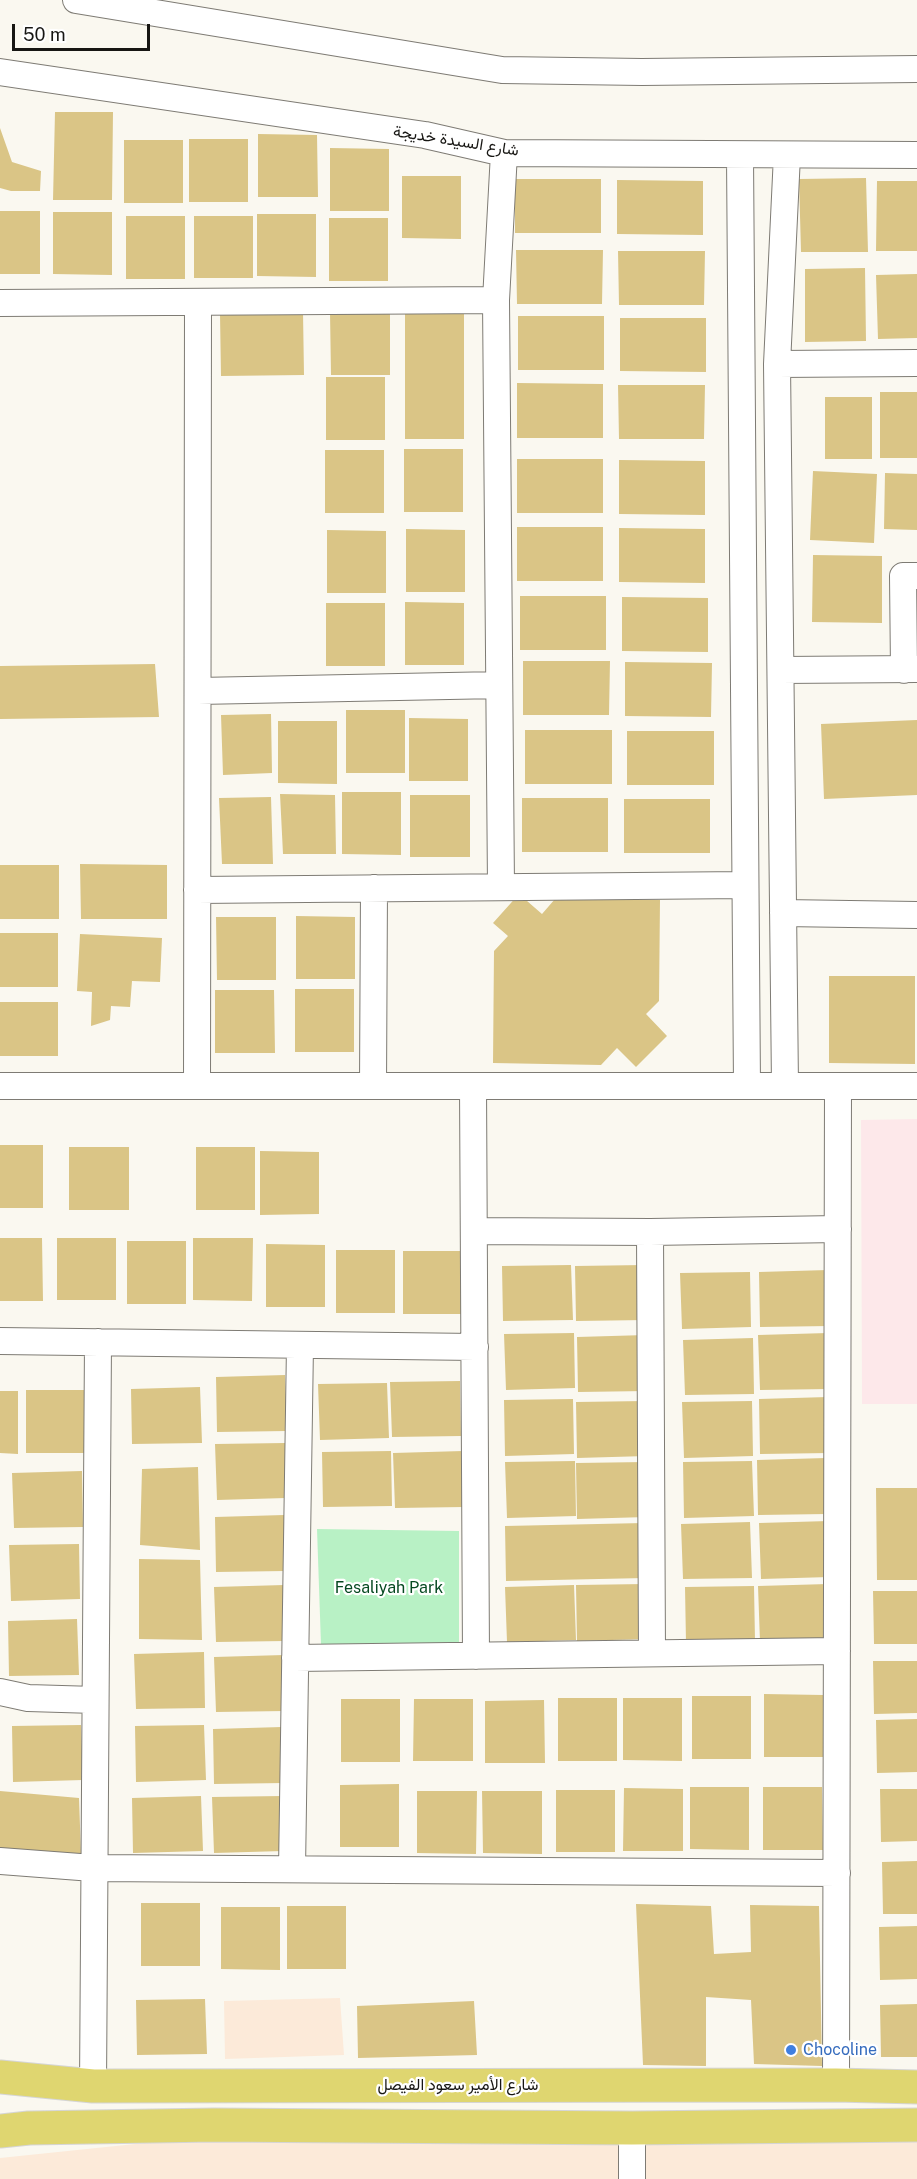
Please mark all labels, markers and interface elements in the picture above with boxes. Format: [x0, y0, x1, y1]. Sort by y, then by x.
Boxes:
scale bar [15, 12, 153, 50]
text: 50 m [23, 24, 66, 45]
street label: شارع السيدة خديجة [392, 122, 520, 160]
park label: Fesaliyah Park [335, 1578, 443, 1598]
place label: Chocoline [803, 2040, 877, 2060]
marker: Chocoline [784, 2043, 798, 2057]
street label: شارع الأمير سعود الفيصل [378, 2075, 538, 2095]

